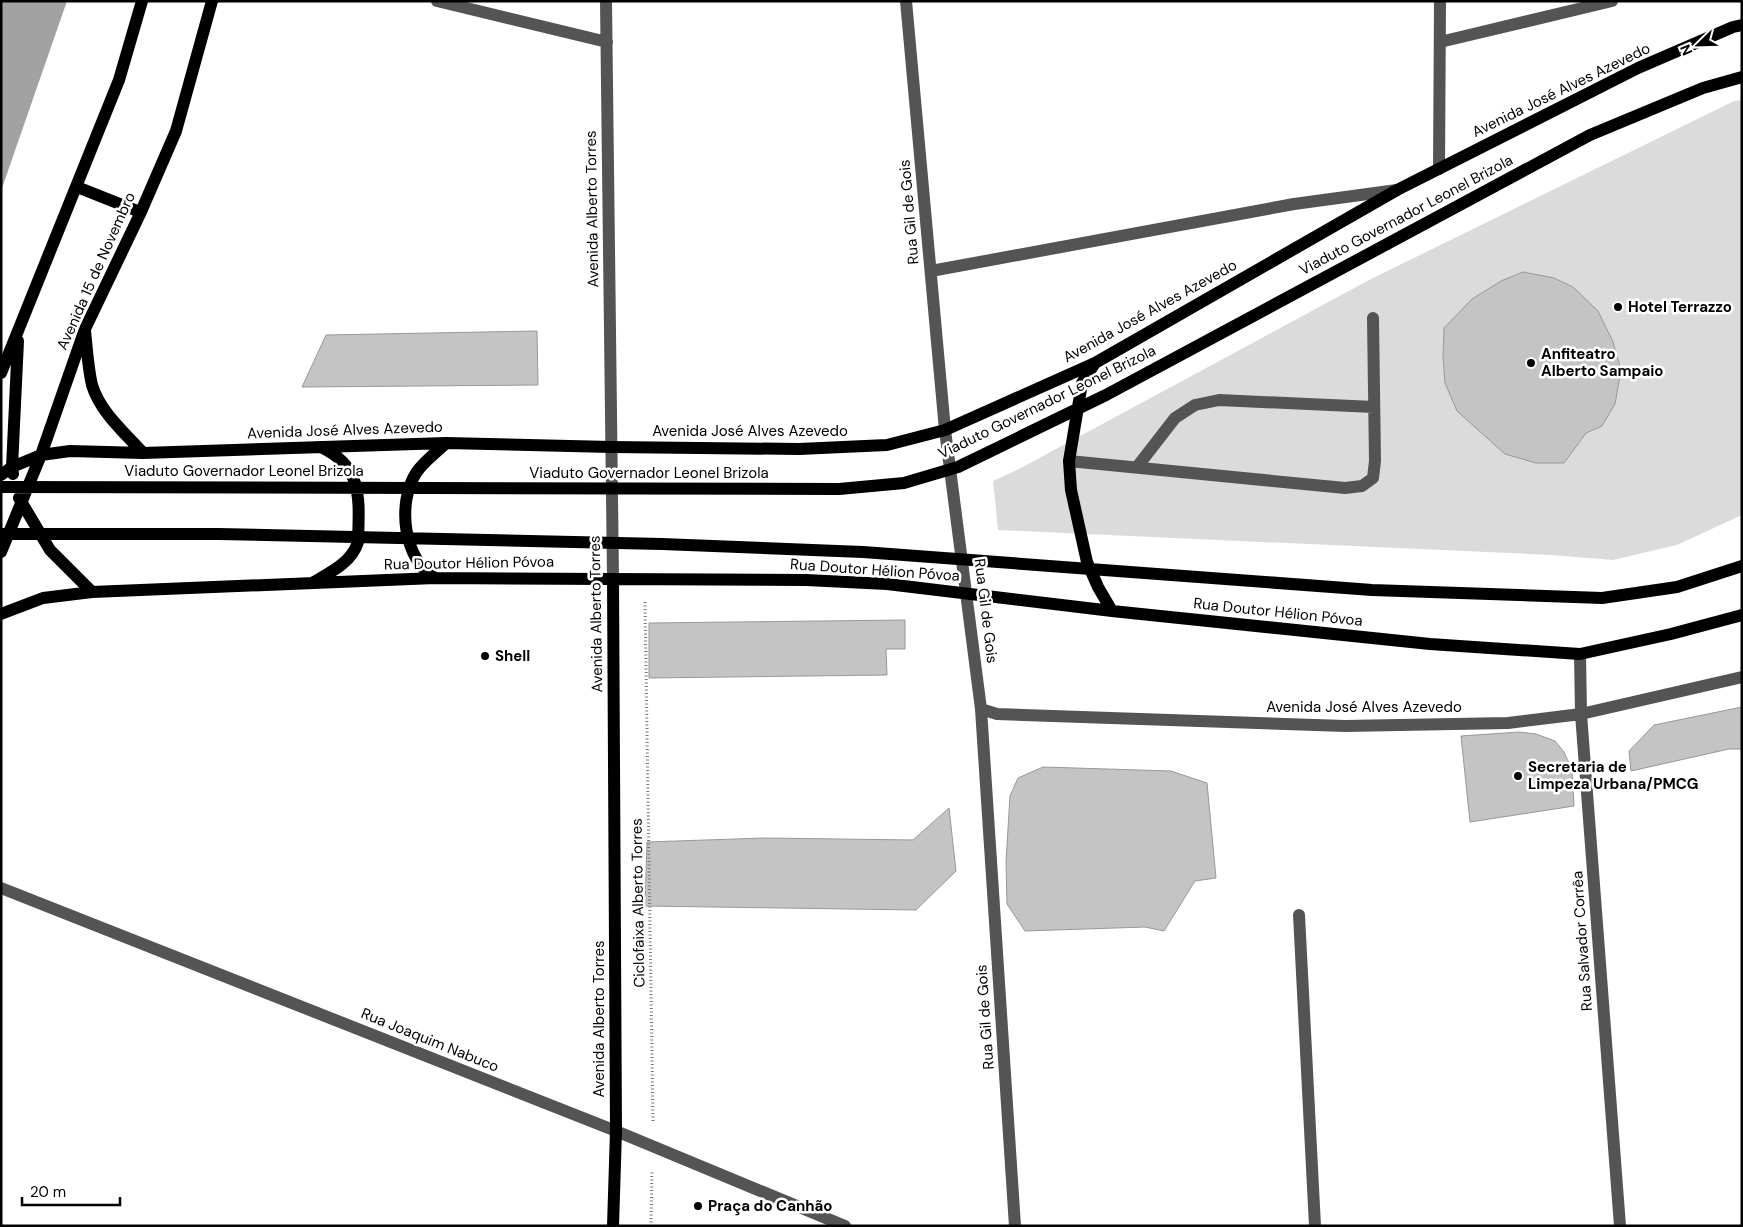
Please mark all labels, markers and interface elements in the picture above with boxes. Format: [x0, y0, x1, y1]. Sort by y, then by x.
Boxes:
north arrow [1673, 20, 1723, 70]
street label: Avenida José Alves Azevedo [1469, 38, 1653, 142]
text: N [1676, 42, 1696, 58]
street label: Avenida Alberto Torres [581, 130, 603, 288]
street label: Viaduto Governador Leonel Brizola [1296, 150, 1516, 280]
street label: Rua Gil de Gois [894, 159, 924, 265]
street label: Avenida 15 de Novembro [52, 189, 140, 353]
street label: Avenida José Alves Azevedo [1060, 255, 1241, 367]
place label: Hotel Terrazzo [1628, 297, 1732, 317]
marker: Hotel Terrazzo [1612, 301, 1624, 313]
street label: Viaduto Governador Leonel Brizola [935, 341, 1159, 463]
place label: Anfiteatro Alberto Sampaio [1541, 344, 1663, 381]
marker: Anfiteatro Alberto Sampaio [1525, 357, 1537, 369]
street label: Avenida José Alves Azevedo [247, 417, 443, 443]
street label: Avenida José Alves Azevedo [652, 421, 848, 441]
street label: Viaduto Governador Leonel Brizola [124, 461, 364, 481]
street label: Viaduto Governador Leonel Brizola [529, 463, 769, 483]
street label: Avenida Alberto Torres [585, 535, 607, 693]
street label: Rua Doutor Hélion Póvoa [384, 552, 554, 574]
street label: Rua Doutor Hélion Póvoa [789, 554, 961, 586]
street label: Rua Gil de Gois [970, 558, 1002, 664]
street label: Rua Doutor Hélion Póvoa [1192, 593, 1364, 631]
place label: Shell [495, 646, 530, 666]
marker: Shell [479, 650, 491, 662]
street label: Avenida José Alves Azevedo [1266, 697, 1462, 717]
place label: Secretaria de Limpeza Urbana/PMCG [1528, 757, 1699, 794]
marker: Secretaria de Limpeza Urbana/PMCG [1512, 770, 1524, 782]
street label: Ciclofaixa Alberto Torres [627, 818, 649, 988]
street label: Rua Salvador Corrêa [1567, 870, 1597, 1012]
street label: Avenida Alberto Torres [589, 940, 609, 1098]
street label: Rua Gil de Gois [971, 964, 999, 1070]
street label: Rua Joaquim Nabuco [358, 1003, 502, 1077]
scale bar [22, 1174, 120, 1206]
text: 20 m [30, 1182, 66, 1202]
place label: Praça do Canhão [708, 1196, 832, 1216]
marker: Praça do Canhão [692, 1200, 704, 1212]

